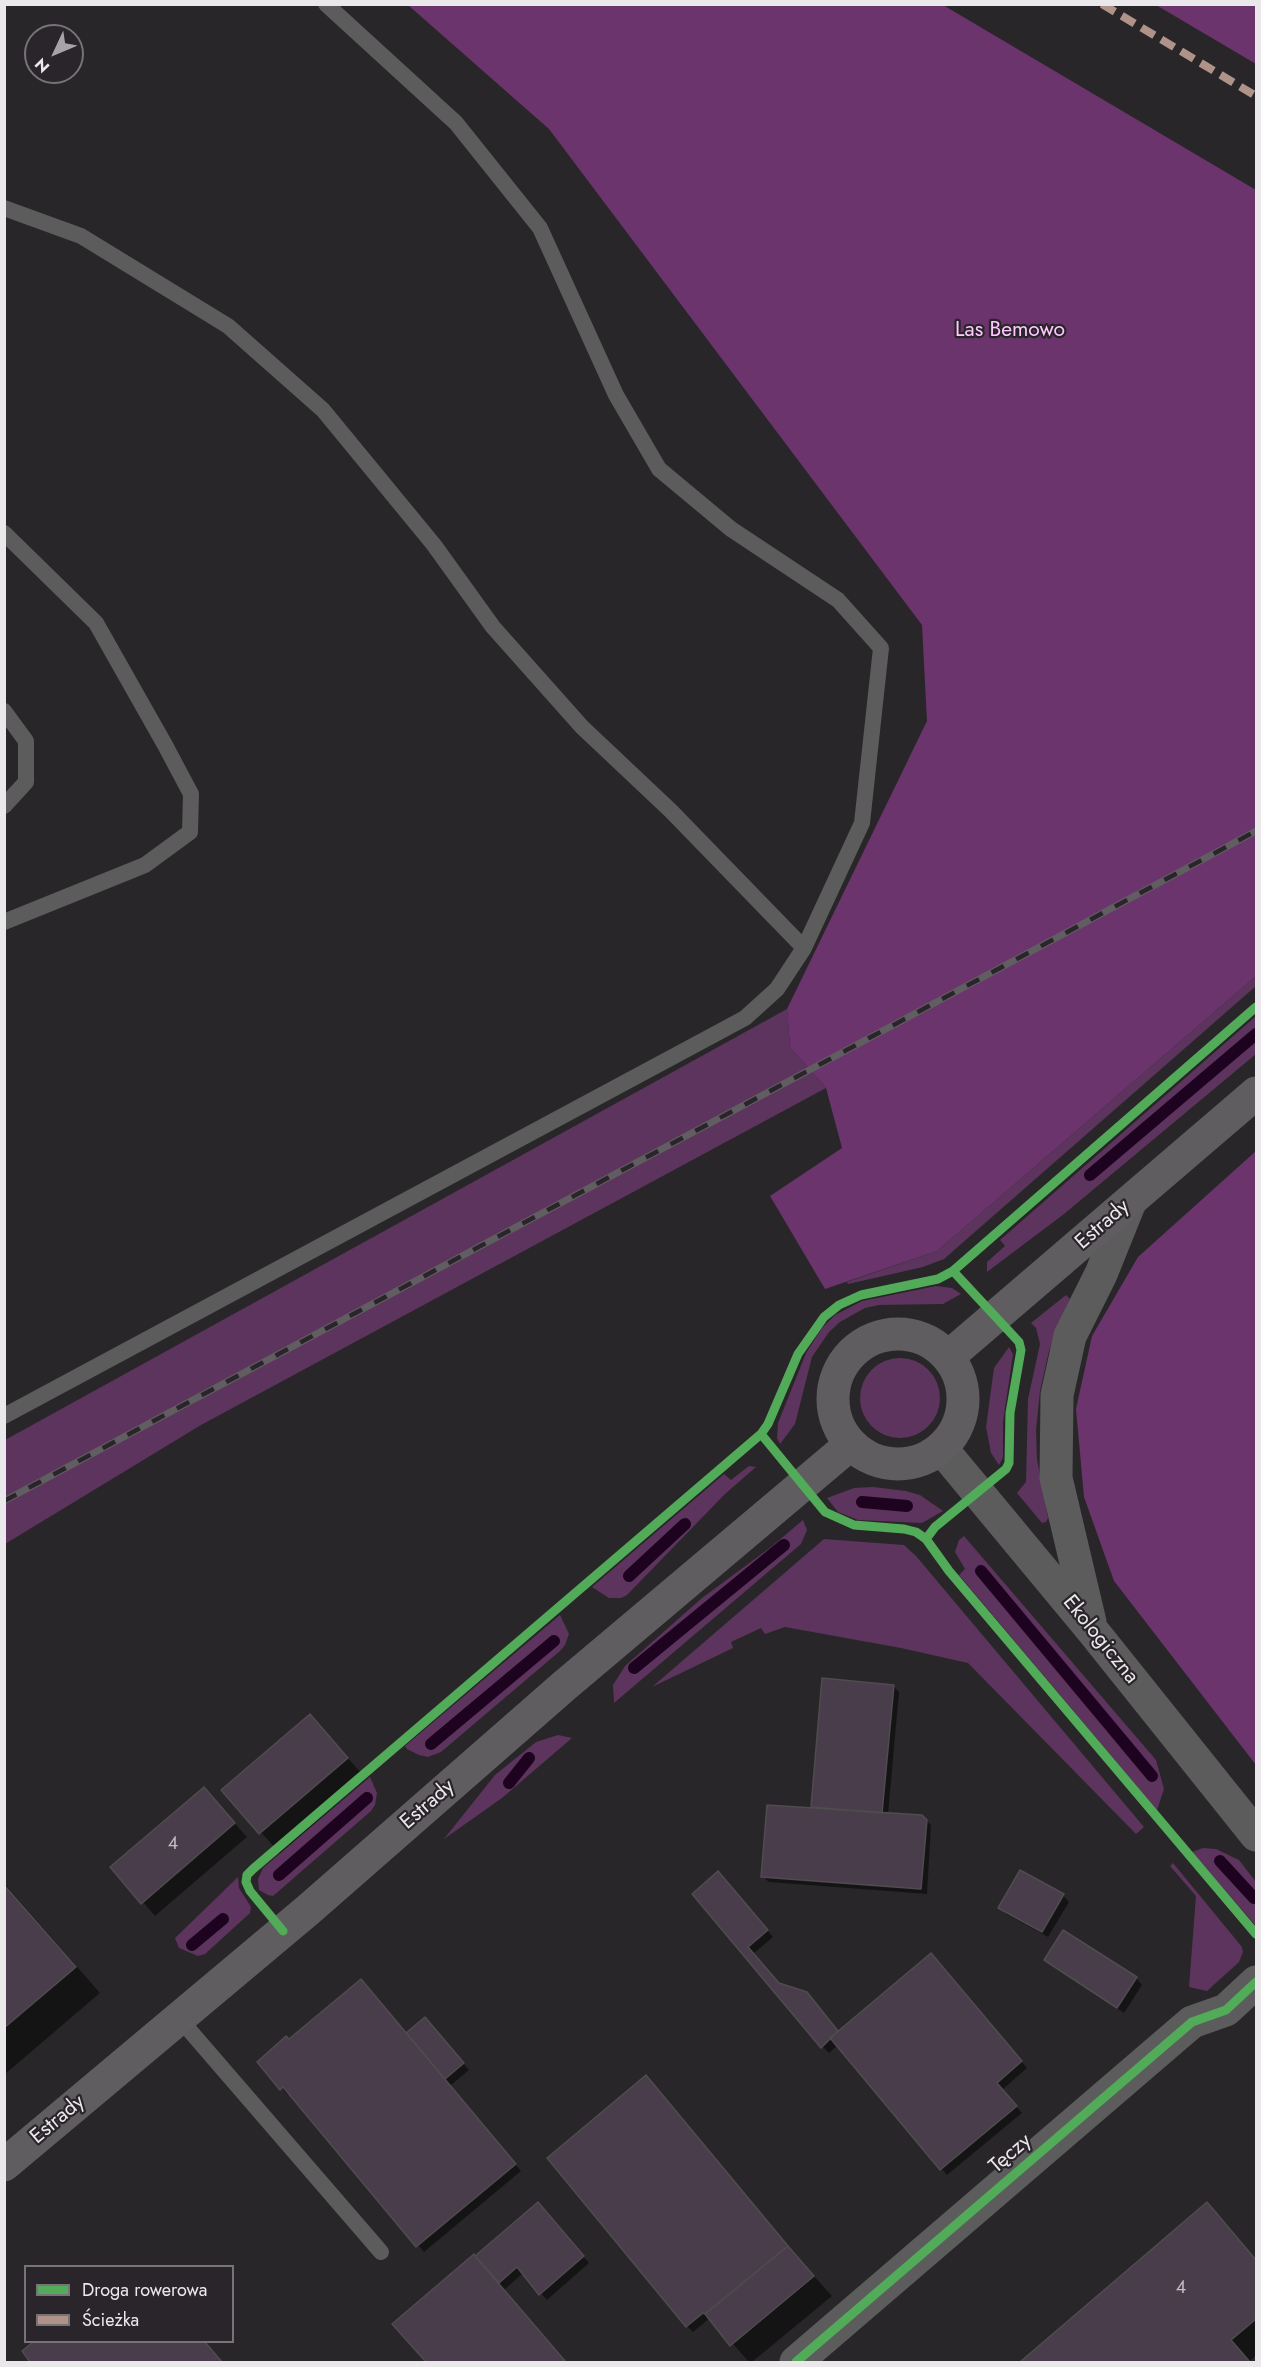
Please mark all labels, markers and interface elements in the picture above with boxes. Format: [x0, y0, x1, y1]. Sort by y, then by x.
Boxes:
north arrow [24, 24, 84, 84]
text: N [29, 53, 55, 78]
park label: Las Bemowo [955, 318, 1065, 344]
street label: Estrady [1071, 1195, 1135, 1255]
street label: Ekologiczna [1057, 1591, 1143, 1689]
street label: Estrady [396, 1775, 460, 1835]
house number: 4 [168, 1834, 178, 1856]
street label: Estrady [26, 2090, 90, 2150]
street label: Tęczy [985, 2129, 1037, 2179]
legend [24, 2265, 234, 2343]
text: Droga rowerowa [82, 2277, 207, 2303]
house number: 4 [1176, 2278, 1186, 2300]
text: Ścieżka [82, 2307, 139, 2333]

